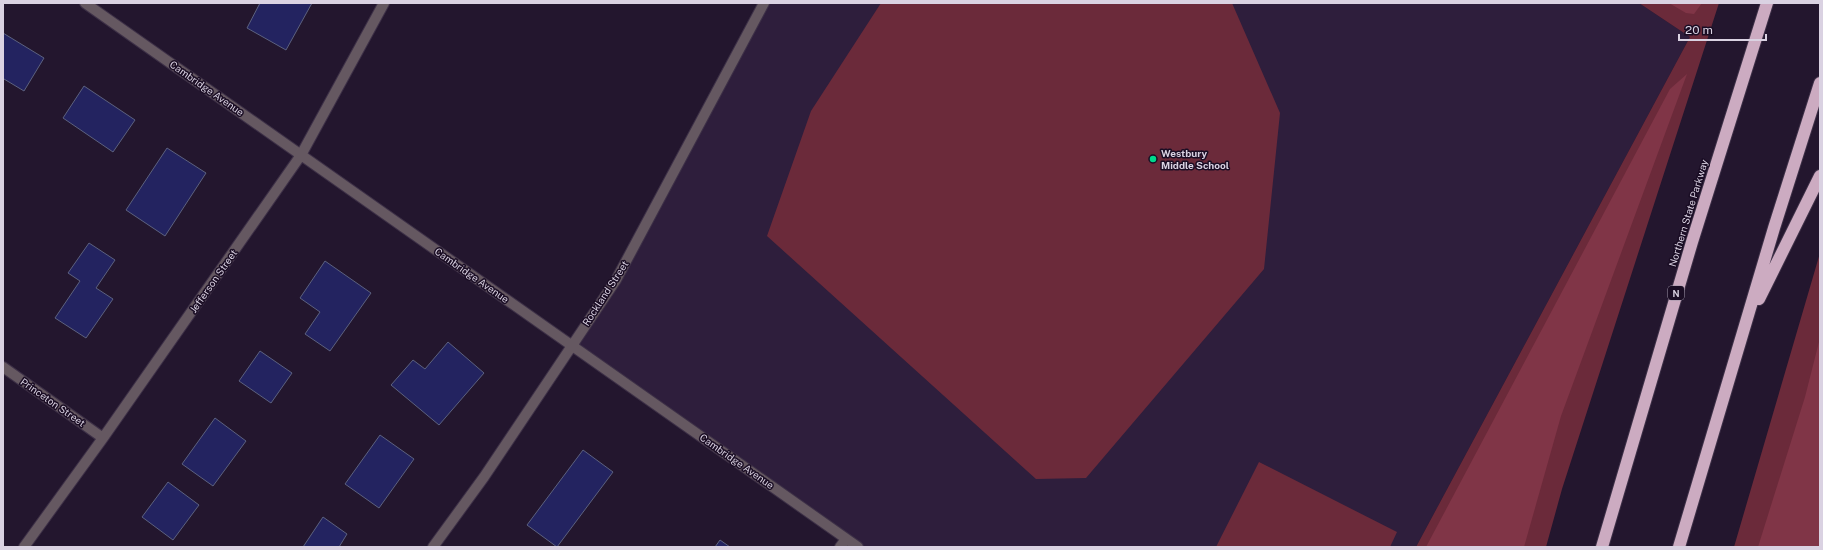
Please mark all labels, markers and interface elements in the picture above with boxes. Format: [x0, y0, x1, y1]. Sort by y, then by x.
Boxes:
scale bar [1679, 16, 1766, 42]
text: 20 m [1685, 23, 1713, 37]
street label: Cambridge Avenue [168, 58, 247, 118]
place label: Westbury Middle School [1161, 147, 1229, 171]
marker: Westbury Middle School [1148, 154, 1158, 164]
street label: Northern State Parkway [1666, 157, 1710, 268]
street label: Cambridge Avenue [433, 245, 512, 305]
street label: Jefferson Street [187, 247, 239, 315]
street label: Rockland Street [580, 258, 631, 328]
road number: N [1668, 286, 1684, 300]
street label: Princeton Street [18, 375, 88, 429]
street label: Cambridge Avenue [698, 431, 777, 491]

